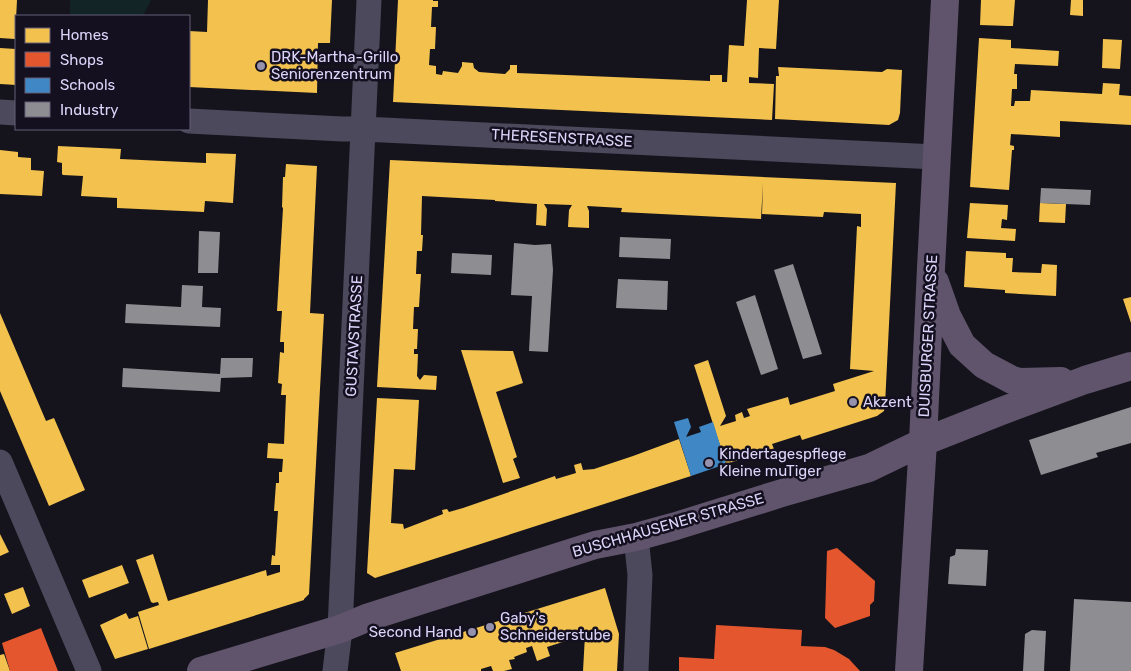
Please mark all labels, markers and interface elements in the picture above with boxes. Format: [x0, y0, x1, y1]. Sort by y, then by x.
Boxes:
legend [15, 15, 190, 130]
text: Homes [60, 26, 109, 44]
place label: DRK-Martha-Grillo Seniorenzentrum [271, 48, 398, 83]
text: Shops [60, 51, 104, 69]
marker: DRK-Martha-Grillo Seniorenzentrum [255, 60, 267, 72]
text: Schools [60, 76, 116, 94]
text: Industry [60, 101, 119, 119]
street label: THERESENSTRASSE [491, 125, 633, 151]
street label: DUISBURGER STRASSE [915, 254, 941, 418]
street label: GUSTAVSTRASSE [342, 275, 366, 397]
place label: Akzent [863, 393, 912, 411]
marker: Akzent [847, 396, 859, 408]
place label: Kindertagespflege Kleine muTiger [719, 445, 847, 480]
marker: Kindertagespflege Kleine muTiger [703, 457, 715, 469]
street label: BUSCHHAUSENER STRASSE [570, 489, 766, 561]
place label: Gaby's Schneiderstube [500, 609, 611, 644]
marker: Gaby's Schneiderstube [484, 621, 496, 633]
place label: Second Hand [369, 623, 462, 641]
marker: Second Hand [466, 626, 478, 638]

